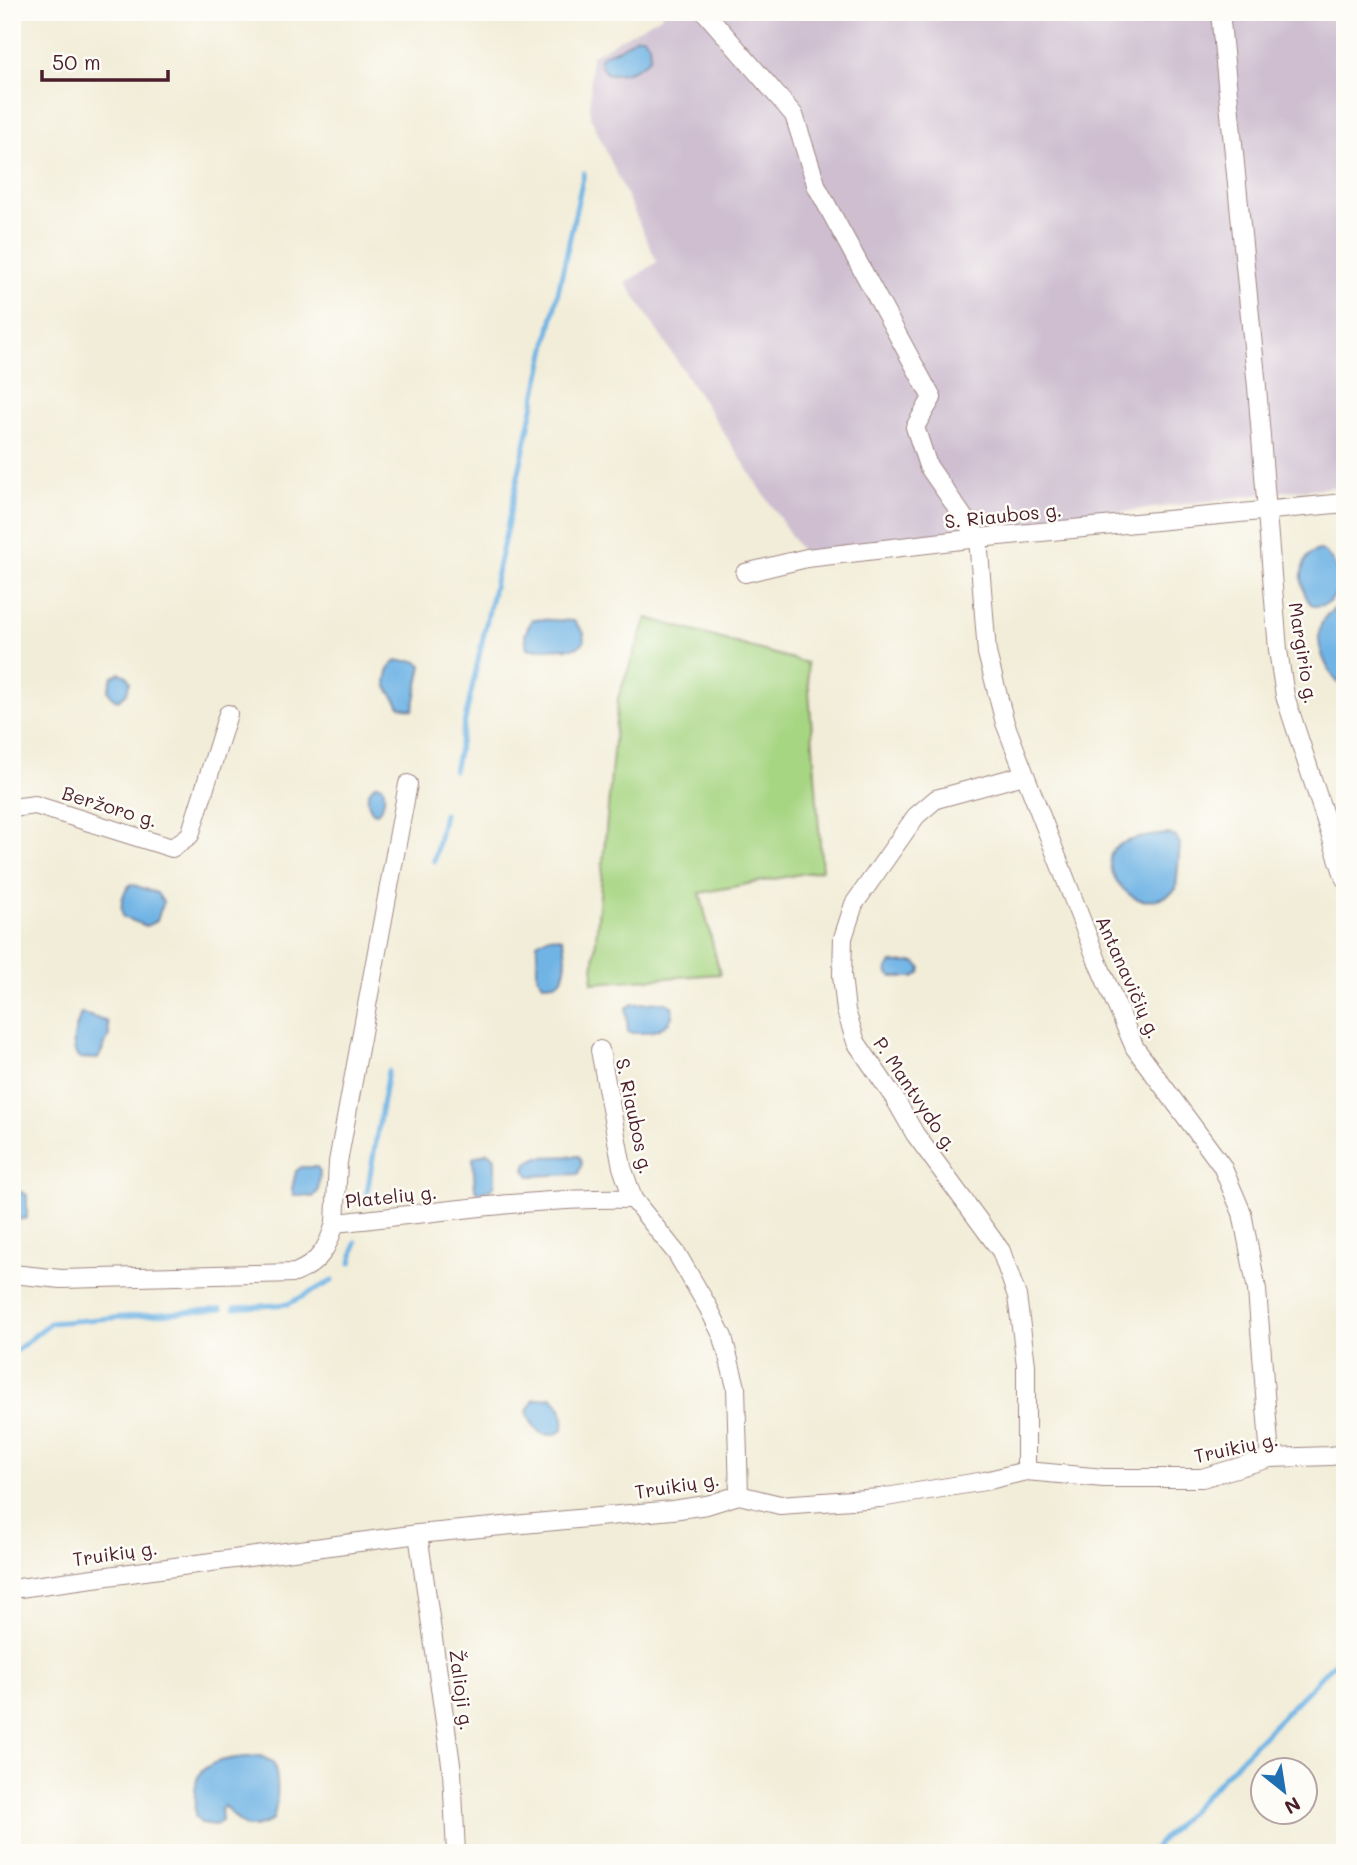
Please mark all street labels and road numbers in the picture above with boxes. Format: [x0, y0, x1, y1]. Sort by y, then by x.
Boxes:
street label: S. Riaubos g. [943, 496, 1063, 534]
street label: Margirio g. [1284, 600, 1324, 706]
street label: Beržoro g. [59, 780, 161, 832]
street label: Antanavičių g. [1091, 912, 1167, 1042]
street label: P. Mantvydo g. [868, 1032, 964, 1156]
street label: S. Riaubos g. [611, 1056, 659, 1176]
street label: Platelių g. [344, 1179, 438, 1213]
street label: Truikių g. [1192, 1426, 1280, 1468]
street label: Truikių g. [633, 1466, 721, 1504]
street label: Truikių g. [71, 1535, 159, 1571]
street label: Žalioji g. [444, 1648, 480, 1732]

